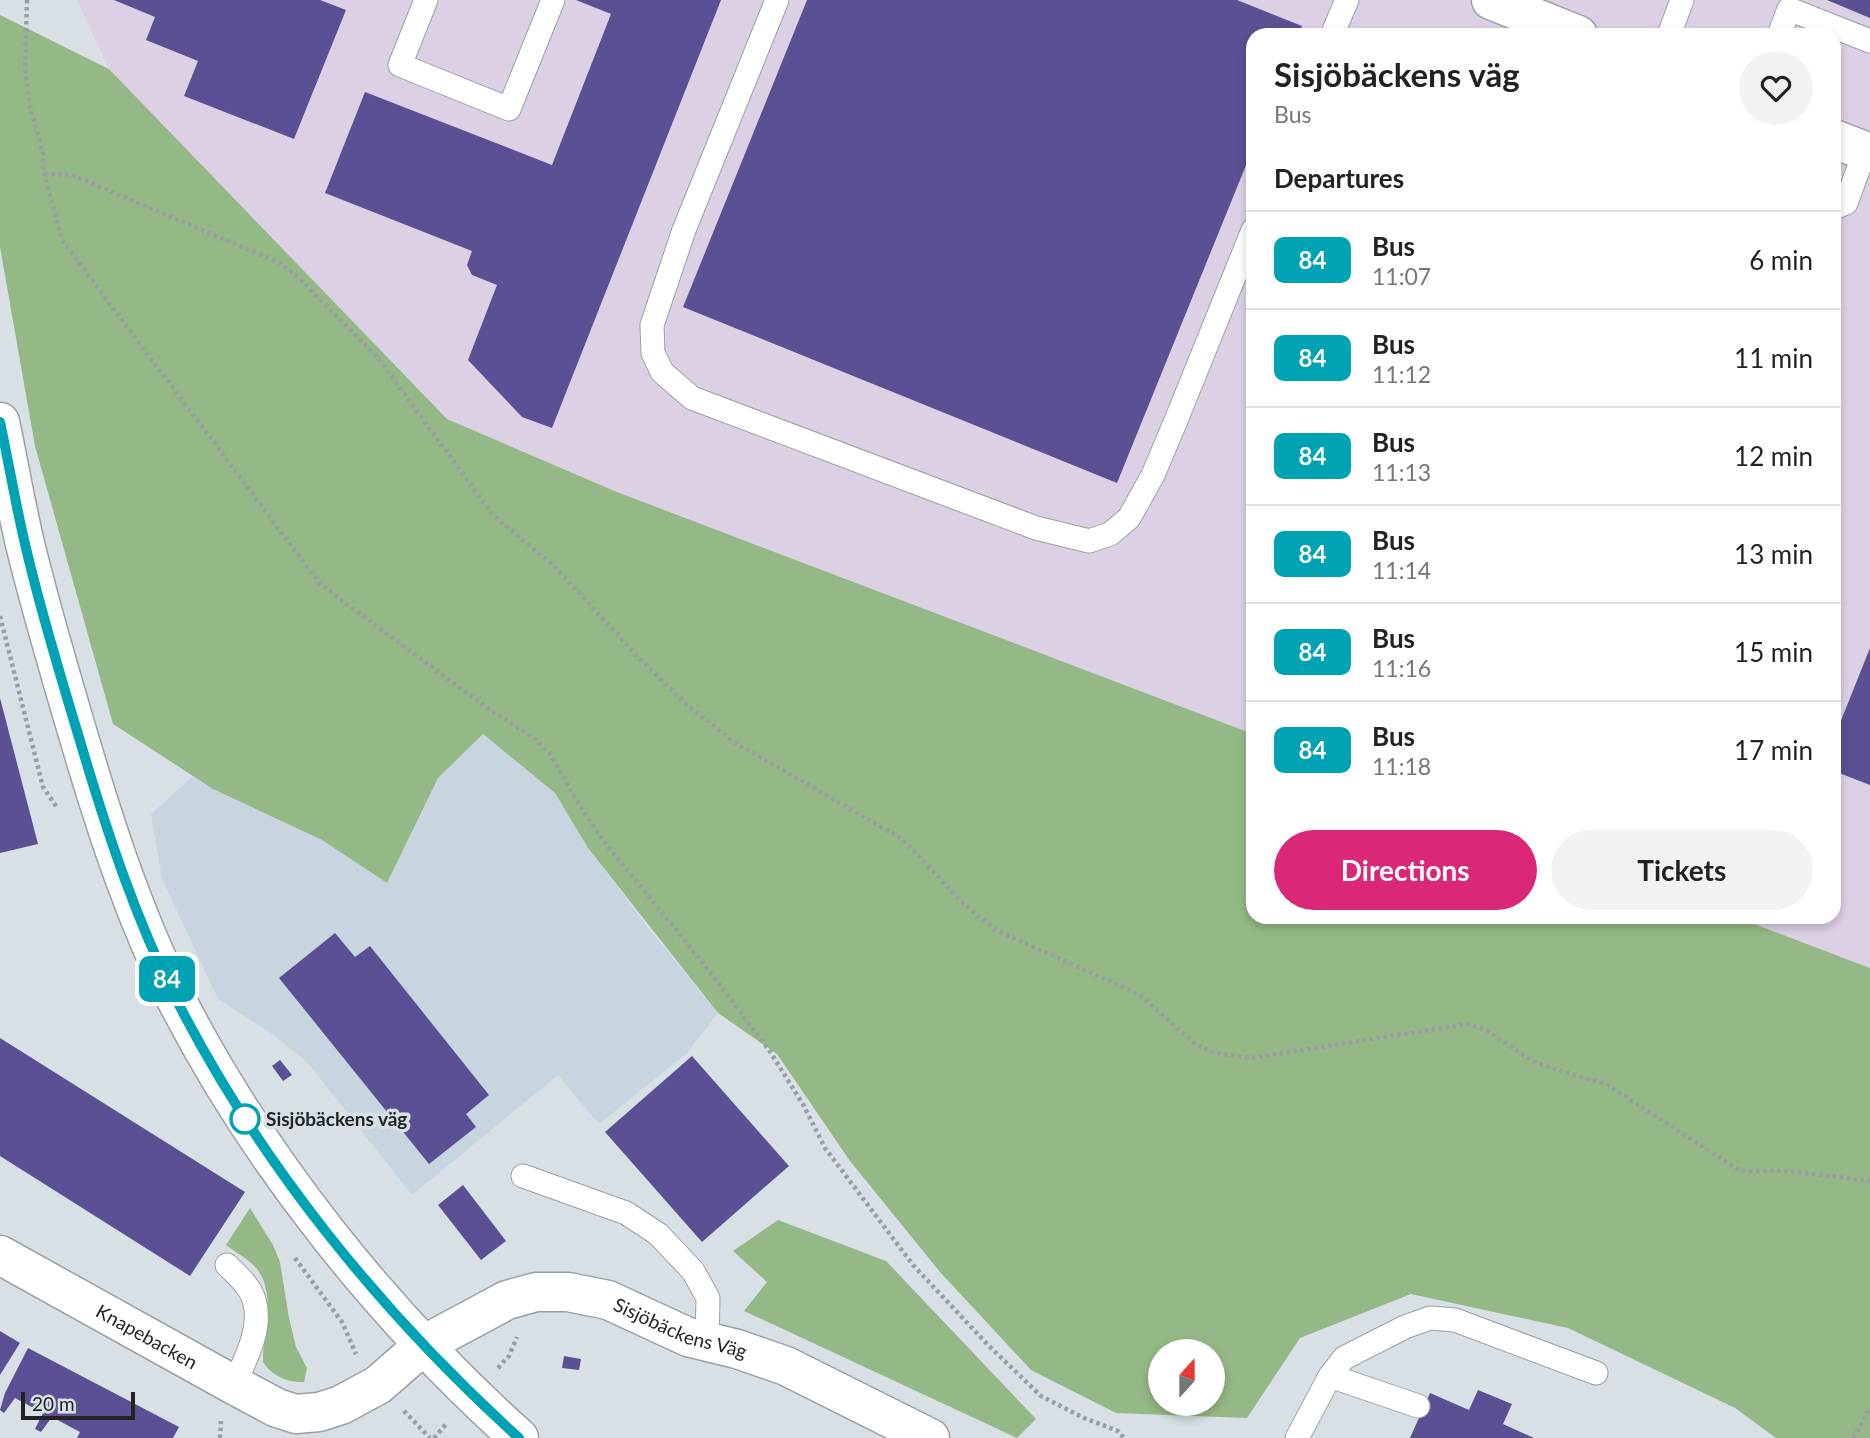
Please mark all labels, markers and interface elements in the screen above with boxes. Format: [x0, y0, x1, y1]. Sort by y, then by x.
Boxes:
button: heart [1739, 51, 1813, 125]
text: Sisjöbäckens väg [1274, 54, 1520, 94]
text: Bus [1274, 100, 1311, 128]
text: Departures [1274, 162, 1404, 194]
text: Bus [1372, 230, 1415, 262]
text: 6 min [1749, 244, 1813, 276]
text: 84 [1299, 245, 1326, 274]
text: 11:07 [1372, 262, 1431, 290]
text: Bus [1372, 328, 1415, 360]
text: 11 min [1734, 342, 1813, 374]
text: 84 [1299, 343, 1326, 372]
text: 11:12 [1372, 360, 1431, 388]
text: Bus [1372, 426, 1415, 458]
text: 12 min [1734, 440, 1813, 472]
text: 84 [1299, 441, 1326, 470]
text: 11:13 [1372, 458, 1431, 486]
text: Bus [1372, 524, 1415, 556]
text: 13 min [1734, 538, 1813, 570]
text: 84 [1299, 539, 1326, 568]
text: 11:14 [1372, 556, 1431, 584]
text: Bus [1372, 622, 1415, 654]
text: 15 min [1734, 636, 1813, 668]
text: 84 [1299, 637, 1326, 666]
text: 11:16 [1372, 654, 1431, 682]
text: Bus [1372, 720, 1415, 752]
text: 17 min [1734, 734, 1813, 766]
text: 84 [1299, 735, 1326, 764]
text: 11:18 [1372, 752, 1431, 780]
button: Directions [1274, 830, 1537, 910]
button: Tickets [1551, 830, 1813, 910]
line badge: 84 [136, 956, 198, 1002]
text: 84 [153, 964, 181, 993]
marker: Sisjöbäckens väg [230, 1104, 260, 1134]
place label: Sisjöbäckens väg [266, 1107, 407, 1130]
street label: Sisjöbäckens Väg [610, 1292, 750, 1363]
street label: Knapebacken [92, 1299, 202, 1373]
north arrow [1148, 1339, 1225, 1416]
map controls [1148, 1339, 1225, 1416]
scale bar [21, 1389, 135, 1421]
text: 20 m [32, 1392, 75, 1415]

